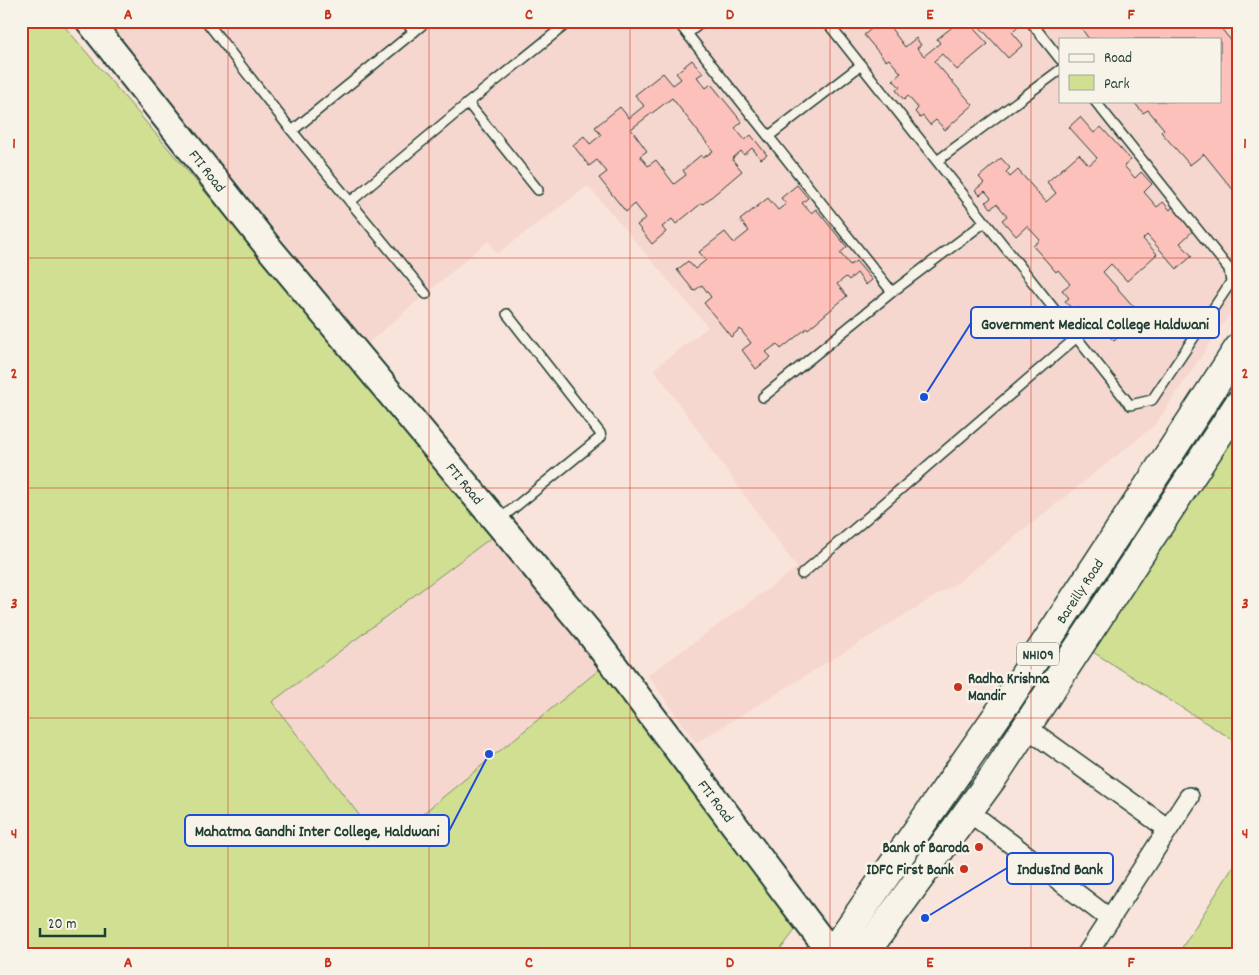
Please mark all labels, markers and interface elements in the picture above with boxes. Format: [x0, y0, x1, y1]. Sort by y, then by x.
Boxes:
text: A [124, 4, 133, 27]
text: B [324, 4, 332, 27]
text: C [525, 4, 533, 27]
text: D [726, 4, 735, 27]
text: E [926, 4, 934, 27]
text: F [1127, 4, 1135, 27]
legend [1059, 38, 1222, 102]
text: Road [1104, 48, 1132, 70]
text: Park [1104, 74, 1130, 96]
text: 1 [12, 133, 16, 156]
text: 1 [1243, 133, 1247, 156]
street label: FTI Road [182, 146, 230, 198]
callout: Government Medical College Haldwani [971, 307, 1219, 338]
text: Government Medical College Haldwani [981, 314, 1209, 337]
text: 2 [11, 363, 18, 386]
text: 2 [1242, 363, 1249, 386]
street label: FTI Road [439, 459, 488, 510]
street label: Bareilly Road [1052, 555, 1111, 629]
text: 3 [10, 593, 18, 616]
text: 3 [1241, 593, 1249, 616]
road number: NH109 [1017, 642, 1059, 666]
place label: Radha Krishna Mandir [968, 669, 1050, 708]
marker: Radha Krishna Mandir [952, 681, 964, 693]
street label: FTI Road [691, 776, 738, 828]
callout: Mahatma Gandhi Inter College, Haldwani [185, 815, 449, 846]
text: Mahatma Gandhi Inter College, Haldwani [195, 821, 439, 844]
text: 4 [11, 823, 17, 846]
text: 4 [1242, 823, 1248, 846]
place label: Bank of Baroda [882, 838, 970, 860]
marker: Bank of Baroda [973, 841, 985, 853]
callout: IndusInd Bank [1007, 853, 1113, 884]
text: IndusInd Bank [1017, 859, 1103, 882]
place label: IDFC First Bank [867, 860, 954, 882]
marker: IDFC First Bank [958, 863, 970, 875]
scale bar [40, 905, 105, 937]
text: 20 m [48, 914, 76, 936]
text: A [124, 952, 133, 975]
text: B [324, 952, 332, 975]
text: C [525, 952, 533, 975]
text: D [726, 952, 735, 975]
text: E [926, 952, 934, 975]
text: F [1127, 952, 1135, 975]

